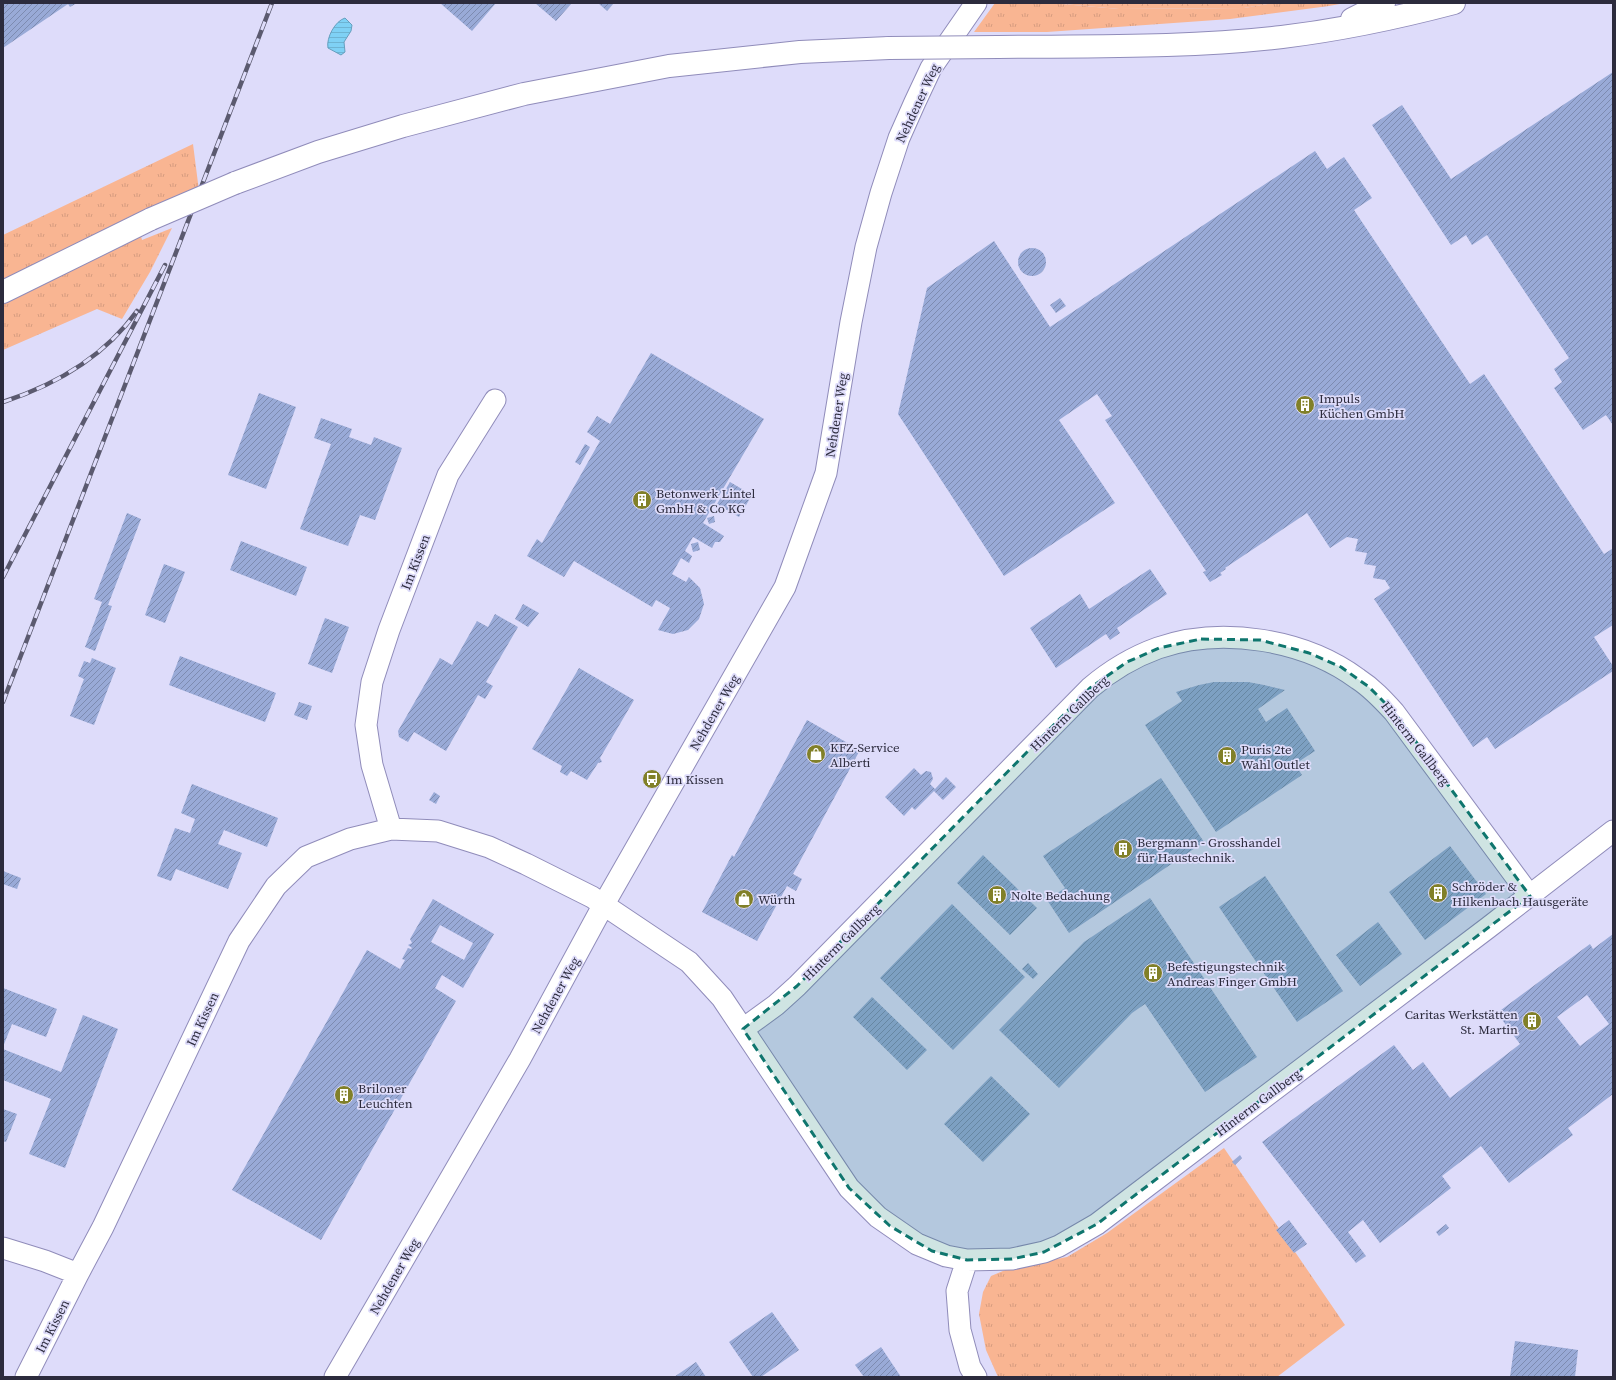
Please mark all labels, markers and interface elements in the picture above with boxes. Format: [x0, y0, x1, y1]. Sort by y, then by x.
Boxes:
street label: Nehdener Weg [892, 61, 943, 145]
street label: Nehdener Weg [821, 371, 852, 459]
place label: Impuls Küchen GmbH [1319, 390, 1404, 422]
building icon: Impuls Küchen GmbH [1294, 394, 1316, 416]
place label: Betonwerk Lintel GmbH & Co KG [656, 485, 756, 517]
building icon: Betonwerk Lintel GmbH & Co KG [631, 489, 653, 511]
street label: Im Kissen [397, 532, 434, 592]
street label: Nehdener Weg [686, 671, 743, 753]
street label: Hinterm Gallberg [1027, 671, 1112, 755]
street label: Hinterm Gallberg [1377, 698, 1454, 789]
place label: KFZ-Service Alberti [830, 739, 900, 771]
place label: Puris 2te Wahl Outlet [1241, 741, 1310, 773]
shop icon: KFZ-Service Alberti [805, 743, 827, 765]
building icon: Puris 2te Wahl Outlet [1216, 745, 1238, 767]
bus stop icon: Im Kissen [641, 768, 663, 790]
place label: Im Kissen [666, 771, 724, 788]
place label: Bergmann - Grosshandel für Haustechnik. [1137, 834, 1281, 866]
building icon: Bergmann - Grosshandel für Haustechnik. [1112, 838, 1134, 860]
place label: Schröder & Hilkenbach Hausgeräte [1452, 878, 1589, 910]
building icon: Schröder & Hilkenbach Hausgeräte [1427, 882, 1449, 904]
building icon: Nolte Bedachung [986, 884, 1008, 906]
place label: Nolte Bedachung [1011, 887, 1110, 904]
shop icon: Würth [733, 888, 755, 910]
place label: Würth [758, 891, 795, 908]
street label: Hinterm Gallberg [799, 900, 884, 985]
street label: Nehdener Weg [527, 954, 584, 1037]
place label: Befestigungstechnik Andreas Finger GmbH [1167, 958, 1297, 990]
building icon: Befestigungstechnik Andreas Finger GmbH [1142, 962, 1164, 984]
street label: Im Kissen [183, 989, 222, 1049]
place label: Caritas Werkstätten St. Martin [1405, 1006, 1518, 1038]
building icon: Caritas Werkstätten St. Martin [1521, 1010, 1543, 1032]
street label: Hinterm Gallberg [1212, 1065, 1305, 1140]
place label: Briloner Leuchten [358, 1080, 413, 1112]
building icon: Briloner Leuchten [333, 1084, 355, 1106]
street label: Nehdener Weg [366, 1235, 423, 1317]
street label: Im Kissen [32, 1296, 73, 1356]

